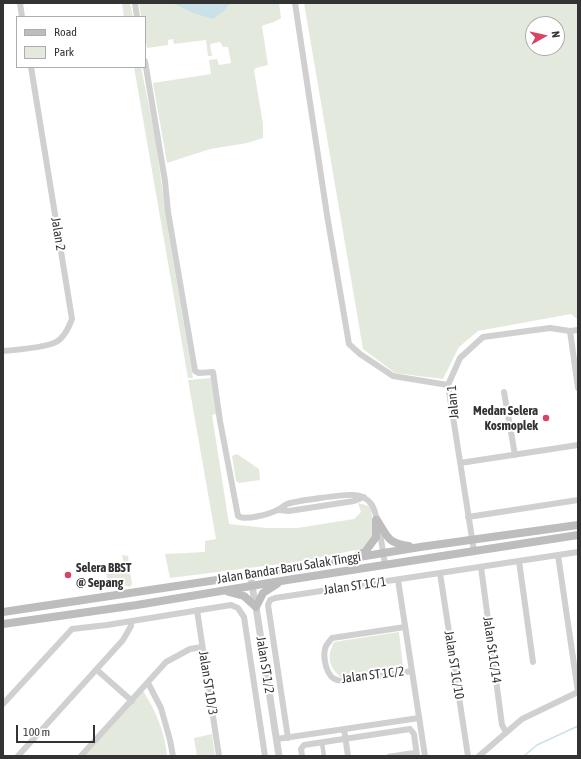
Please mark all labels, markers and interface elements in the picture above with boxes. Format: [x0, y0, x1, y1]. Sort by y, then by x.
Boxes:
legend [16, 16, 146, 68]
north arrow [525, 16, 565, 56]
text: Road [54, 25, 77, 39]
text: N [549, 30, 562, 39]
text: Park [54, 45, 74, 59]
street label: Jalan 2 [48, 216, 68, 252]
street label: Jalan 1 [444, 384, 462, 420]
place label: Medan Selera Kosmoplek [473, 403, 538, 434]
marker: Medan Selera Kosmoplek [541, 413, 551, 423]
street label: Jalan Bandar Baru Salak Tinggi [216, 549, 362, 587]
place label: Selera BBST @ Sepang [76, 560, 131, 591]
marker: Selera BBST @ Sepang [63, 570, 73, 580]
street label: Jalan ST 1C/1 [323, 574, 387, 598]
street label: Jalan St 1C/14 [480, 616, 504, 684]
street label: Jalan ST 1C/10 [441, 630, 467, 700]
street label: Jalan ST 1/2 [253, 635, 277, 695]
street label: Jalan ST 1D/3 [195, 650, 221, 716]
street label: Jalan ST 1C/2 [341, 663, 405, 687]
scale bar [18, 717, 97, 743]
text: 100 m [23, 725, 50, 739]

